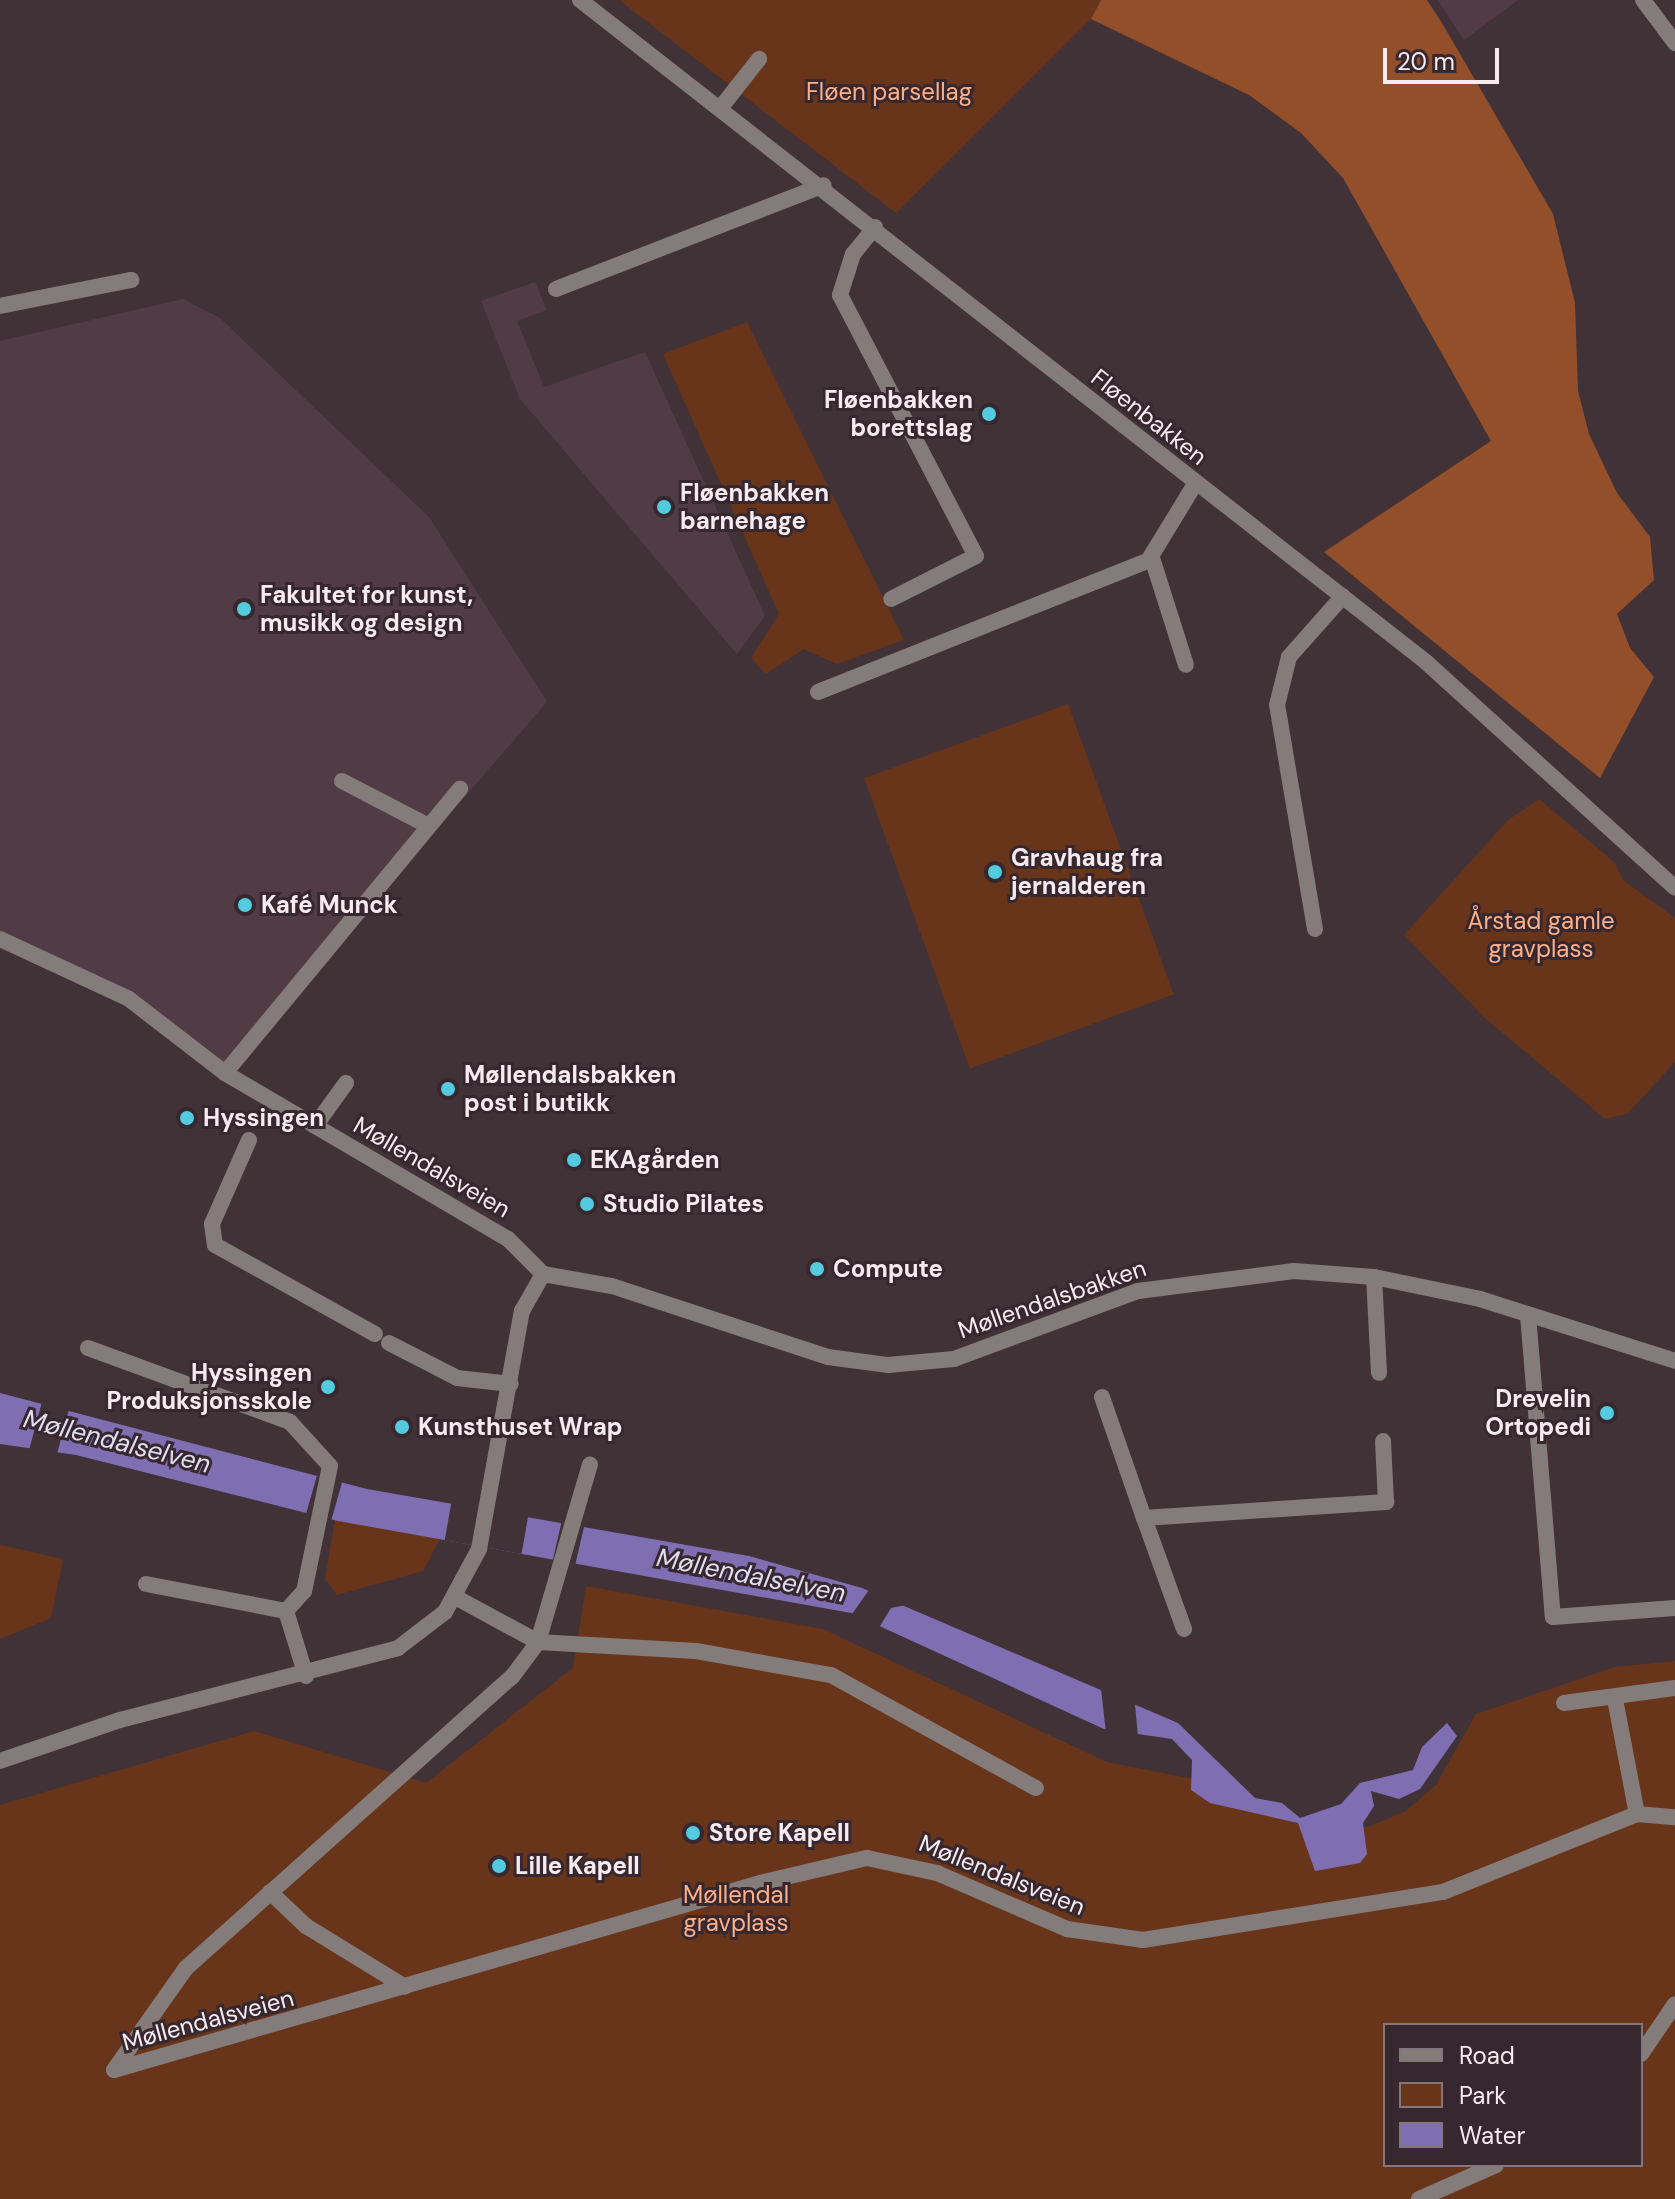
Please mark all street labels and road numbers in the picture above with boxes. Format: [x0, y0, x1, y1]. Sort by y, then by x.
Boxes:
street label: Fløenbakken [1085, 363, 1213, 471]
street label: Møllendalsveien [348, 1110, 516, 1224]
street label: Møllendalsbakken [954, 1253, 1150, 1345]
street label: Møllendalsveien [915, 1829, 1089, 1921]
street label: Møllendalsveien [119, 1983, 297, 2057]

